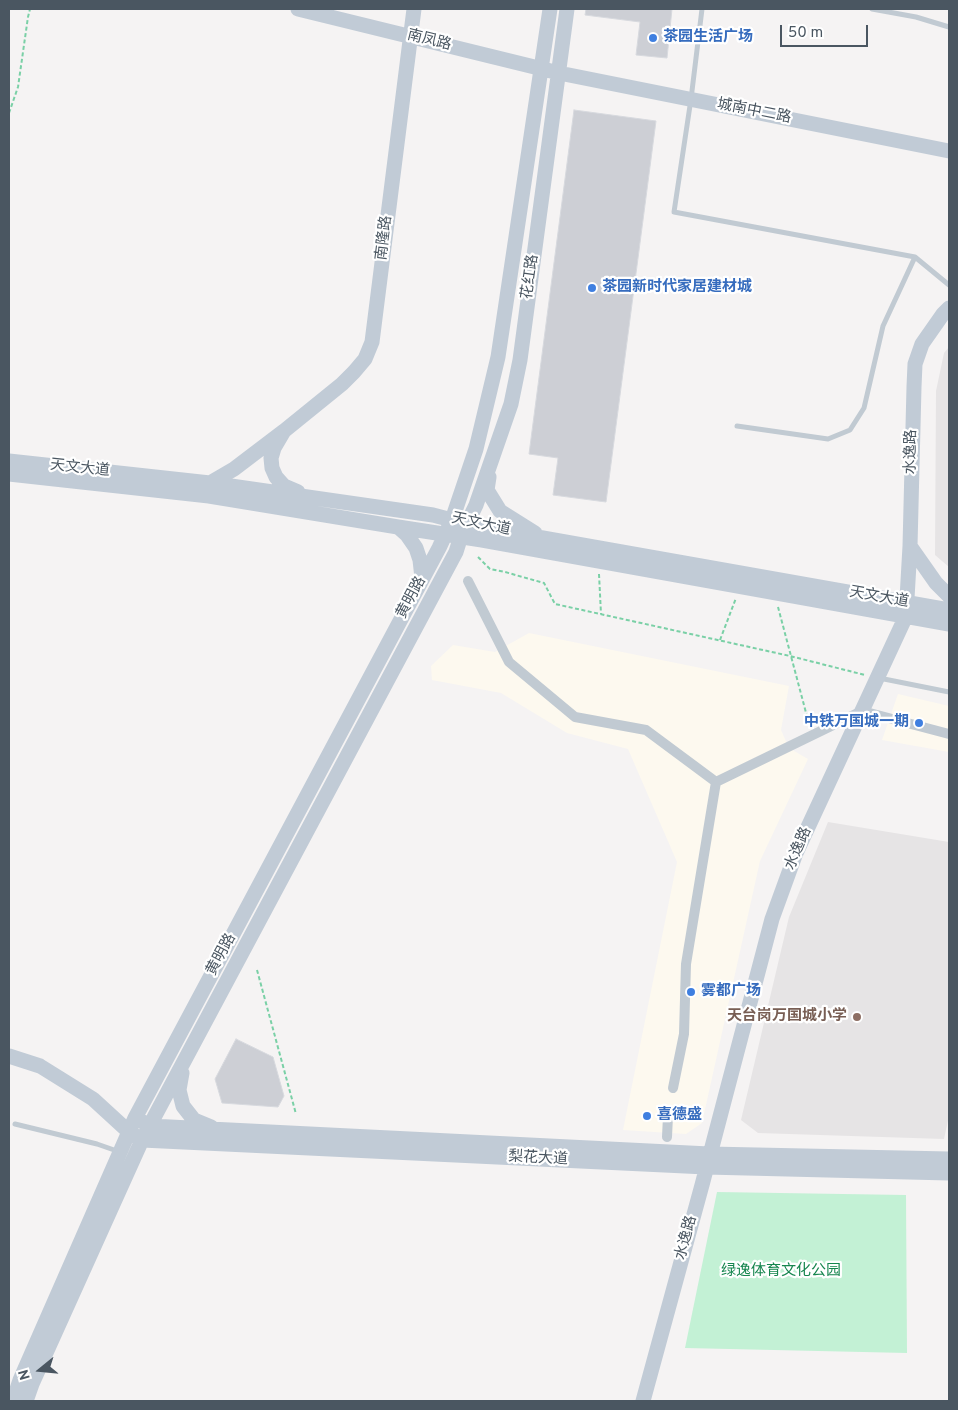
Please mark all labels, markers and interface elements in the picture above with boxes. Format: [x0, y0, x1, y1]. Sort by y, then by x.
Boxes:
scale bar [783, 15, 870, 47]
text: 50 m [788, 24, 823, 43]
street label: 南凤路 [405, 27, 453, 55]
place label: 茶园生活广场 [663, 29, 753, 47]
marker: 茶园生活广场 [647, 32, 659, 44]
street label: 城南中二路 [715, 96, 793, 128]
street label: 南隆路 [373, 215, 397, 261]
street label: 花红路 [519, 253, 543, 301]
place label: 茶园新时代家居建材城 [602, 279, 752, 297]
marker: 茶园新时代家居建材城 [586, 282, 598, 294]
street label: 水逸路 [903, 429, 921, 475]
street label: 天文大道 [49, 457, 111, 481]
street label: 天文大道 [450, 510, 512, 540]
street label: 黄明路 [393, 574, 431, 622]
street label: 天文大道 [848, 584, 910, 612]
place label: 中铁万国城一期 [804, 714, 909, 732]
marker: 中铁万国城一期 [913, 717, 925, 729]
street label: 水逸路 [782, 825, 816, 873]
street label: 黄明路 [203, 931, 241, 979]
place label: 雾都广场 [701, 983, 761, 1001]
marker: 雾都广场 [685, 986, 697, 998]
place label: 天台岗万国城小学 [727, 1008, 847, 1026]
marker: 天台岗万国城小学 [851, 1011, 863, 1023]
place label: 喜德盛 [657, 1107, 702, 1125]
marker: 喜德盛 [641, 1110, 653, 1122]
street label: 梨花大道 [508, 1148, 568, 1170]
street label: 水逸路 [672, 1214, 702, 1262]
park label: 绿逸体育文化公园 [721, 1263, 841, 1281]
north arrow [15, 1345, 65, 1395]
text: N [16, 1367, 35, 1382]

